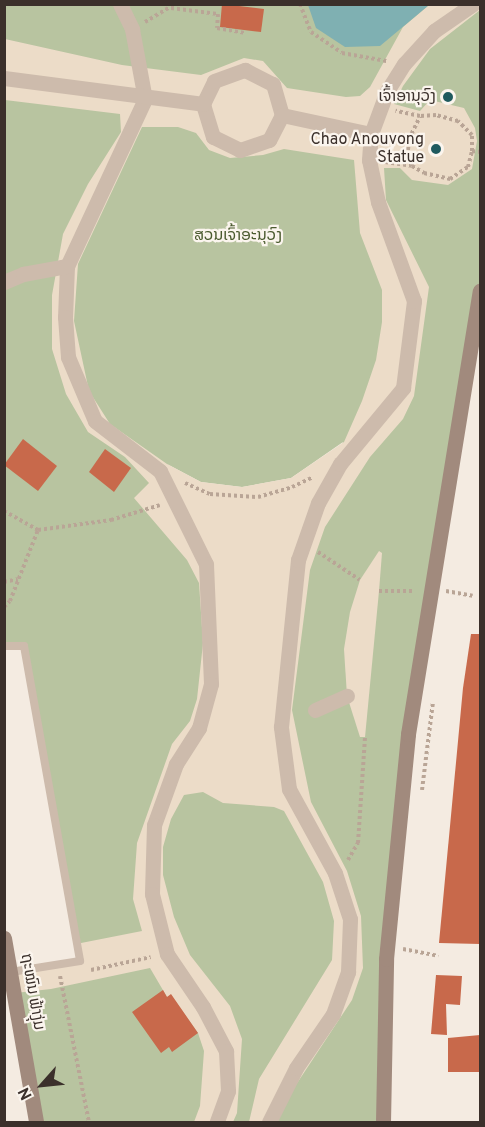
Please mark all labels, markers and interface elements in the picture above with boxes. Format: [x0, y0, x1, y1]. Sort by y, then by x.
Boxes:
place label: ເຈົ້າອານຸວົງ [378, 87, 436, 107]
marker: ເຈົ້າອານຸວົງ [441, 90, 455, 104]
place label: Chao Anouvong Statue [310, 130, 424, 168]
marker: Chao Anouvong Statue [429, 142, 443, 156]
park label: ສວນເຈົ້າອະນຸວົງ [194, 226, 282, 246]
street label: ຖະໝົນ ຟ້າງຸ່ມ [16, 952, 48, 1032]
north arrow [12, 1055, 72, 1115]
text: N [14, 1084, 37, 1103]

